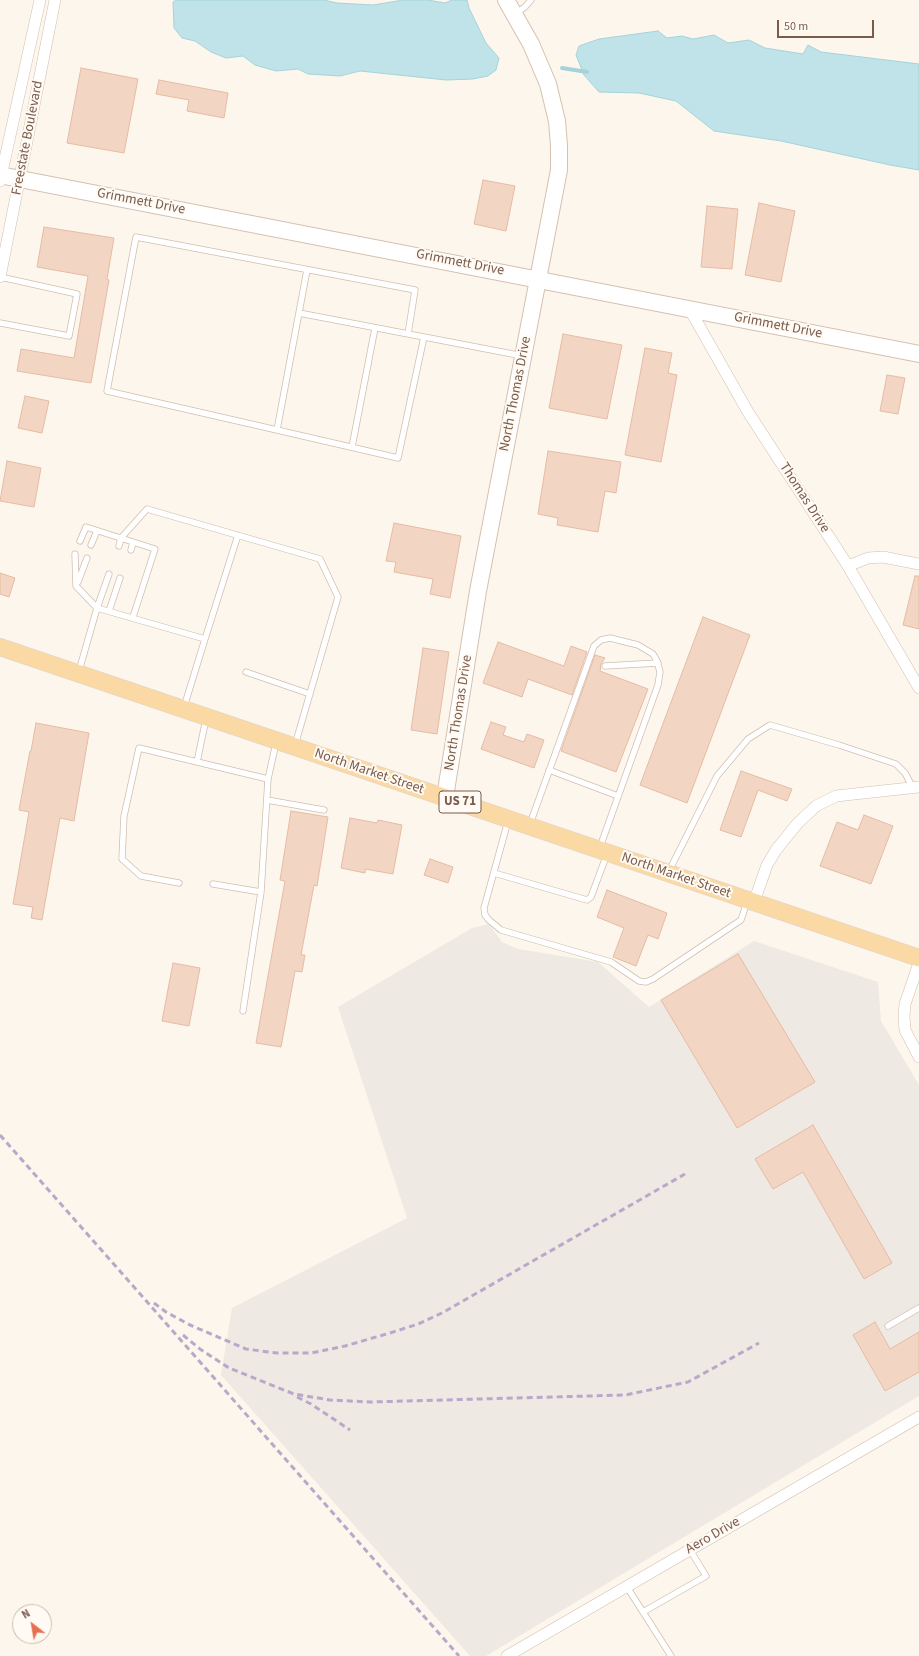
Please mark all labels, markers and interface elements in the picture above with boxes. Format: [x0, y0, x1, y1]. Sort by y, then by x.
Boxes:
scale bar [779, 12, 876, 38]
text: 50 m [784, 18, 808, 35]
street label: Freestate Boulevard [9, 79, 47, 197]
street label: Grimmett Drive [96, 185, 186, 219]
street label: Grimmett Drive [415, 246, 505, 280]
street label: Grimmett Drive [733, 309, 823, 343]
street label: North Thomas Drive [497, 335, 535, 453]
street label: Thomas Drive [775, 460, 833, 536]
street label: North Thomas Drive [442, 654, 476, 772]
street label: North Market Street [312, 745, 426, 799]
road number: US 71 [439, 791, 481, 813]
street label: North Market Street [619, 849, 733, 903]
street label: Aero Drive [683, 1514, 743, 1558]
north arrow [12, 1604, 52, 1644]
text: N [19, 1606, 33, 1622]

